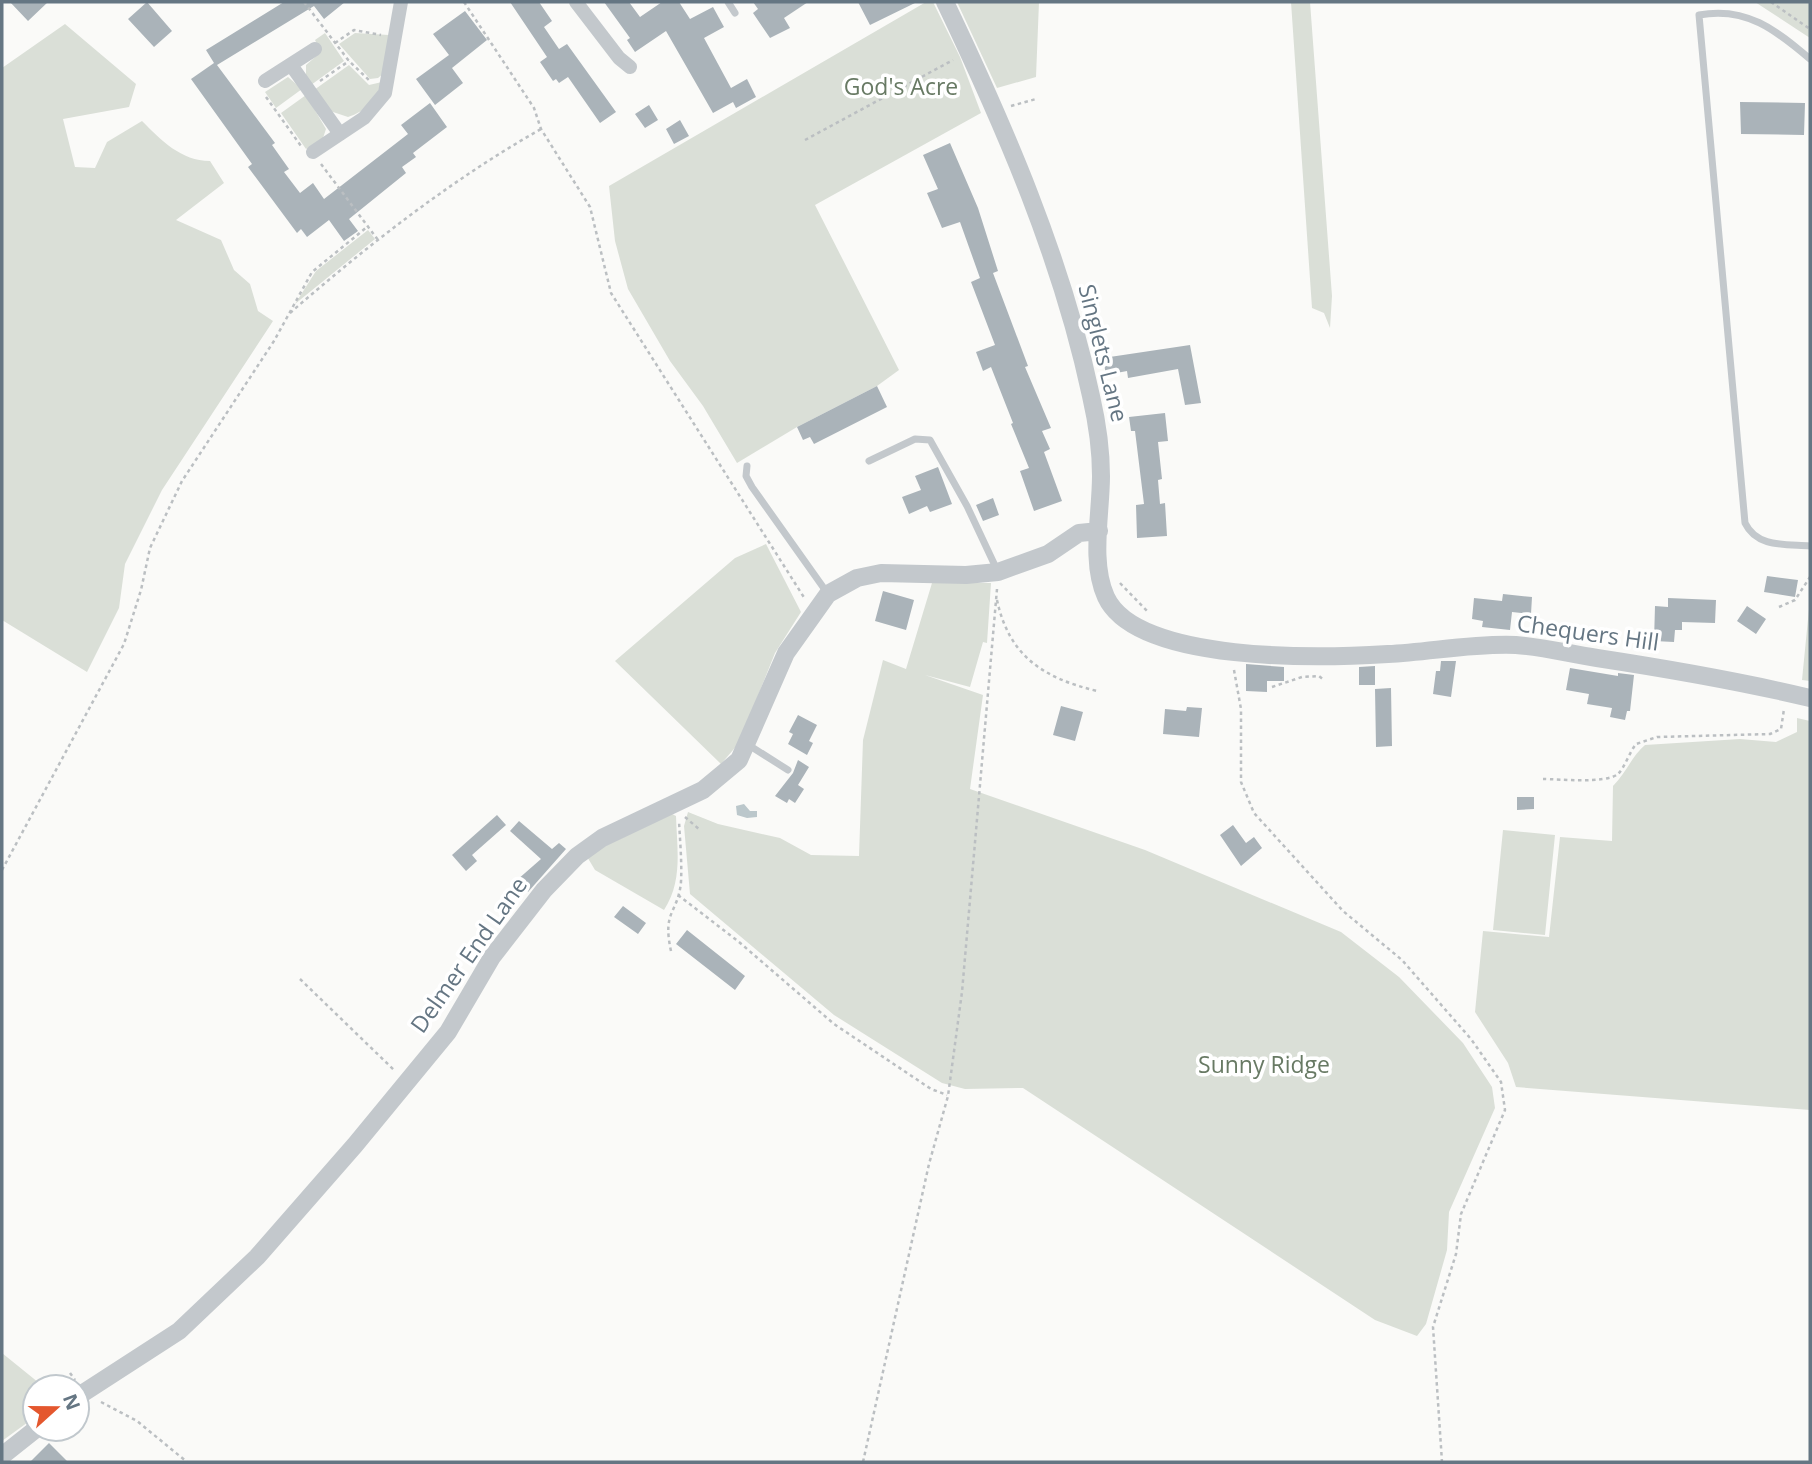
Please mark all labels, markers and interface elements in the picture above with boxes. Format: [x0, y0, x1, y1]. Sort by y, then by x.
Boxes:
park label: God's Acre [844, 70, 958, 102]
street label: Singlets Lane [1071, 281, 1137, 425]
street label: Chequers Hill [1515, 606, 1661, 658]
street label: Delmer End Lane [402, 870, 534, 1039]
park label: Sunny Ridge [1198, 1048, 1330, 1080]
north arrow [21, 1373, 91, 1443]
text: N [57, 1390, 87, 1414]

